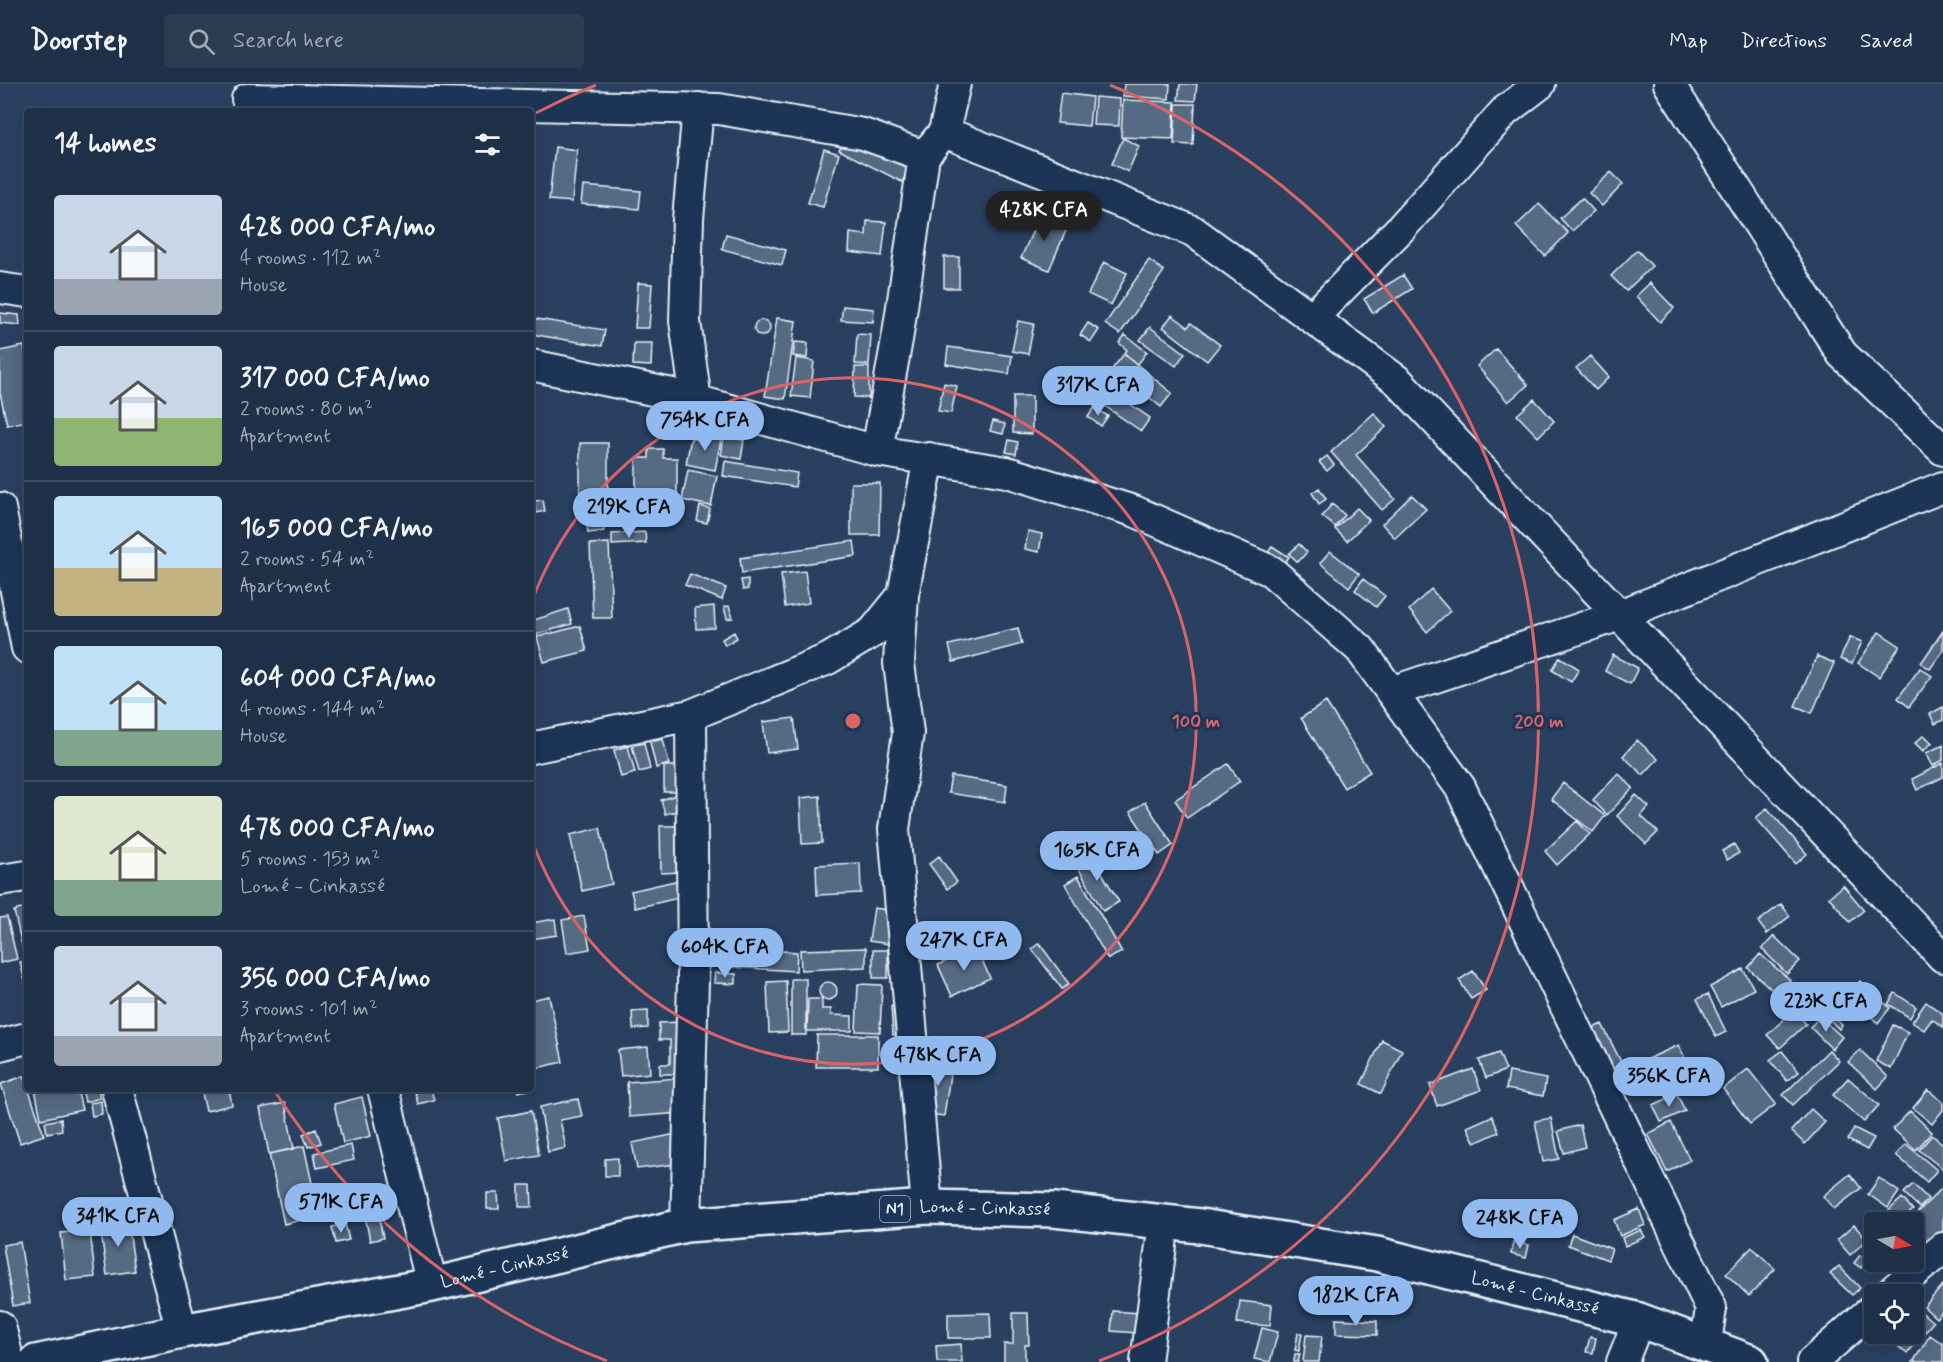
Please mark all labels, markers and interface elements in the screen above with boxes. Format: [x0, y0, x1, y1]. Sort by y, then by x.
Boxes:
search box [164, 14, 584, 68]
text: Doorstep [30, 23, 128, 60]
icon: search [185, 25, 218, 58]
text: Search here [233, 27, 344, 55]
text: Map [1669, 27, 1708, 55]
text: Directions [1741, 27, 1827, 55]
text: Saved [1860, 27, 1913, 55]
text: 14 homes [54, 127, 156, 161]
icon: filters [471, 128, 504, 161]
pin: 428K CFA [982, 191, 1106, 242]
text: 428K CFA [1000, 197, 1088, 224]
text: 428 000 CFA/mo [240, 211, 435, 245]
icon: home [102, 219, 174, 291]
text: 4 rooms · 112 m² [240, 245, 381, 272]
text: House [240, 272, 287, 299]
text: 317 000 CFA/mo [240, 362, 430, 396]
pin: 317K CFA [1036, 366, 1160, 417]
icon: home [102, 370, 174, 442]
text: 317K CFA [1056, 372, 1140, 399]
text: 2 rooms · 80 m² [240, 396, 373, 423]
pin: 754K CFA [643, 401, 767, 452]
text: 754K CFA [660, 407, 750, 434]
text: Apartment [240, 423, 331, 450]
pin: 219K CFA [567, 488, 691, 539]
text: 219K CFA [587, 494, 671, 521]
text: 165 000 CFA/mo [240, 512, 433, 546]
icon: home [102, 520, 174, 592]
text: 2 rooms · 54 m² [240, 546, 374, 573]
text: Apartment [240, 573, 331, 600]
text: 604 000 CFA/mo [240, 662, 436, 696]
icon: home [102, 670, 174, 742]
text: 4 rooms · 144 m² [240, 696, 385, 723]
text: 100 m [1172, 710, 1220, 734]
text: 200 m [1514, 710, 1564, 734]
centre of rings [843, 711, 863, 731]
text: House [240, 723, 287, 750]
text: 478 000 CFA/mo [240, 812, 435, 846]
icon: home [102, 820, 174, 892]
pin: 165K CFA [1035, 831, 1159, 882]
text: 165K CFA [1054, 837, 1140, 864]
text: 5 rooms · 153 m² [240, 846, 380, 873]
text: Lomé - Cinkassé [240, 873, 385, 900]
pin: 247K CFA [902, 921, 1026, 972]
text: 247K CFA [920, 927, 1008, 954]
pin: 604K CFA [663, 928, 787, 979]
text: 604K CFA [681, 934, 769, 961]
text: 356 000 CFA/mo [240, 962, 430, 996]
icon: home [102, 970, 174, 1042]
pin: 223K CFA [1764, 982, 1888, 1033]
text: 223K CFA [1784, 988, 1868, 1015]
text: 3 rooms · 101 m² [240, 996, 378, 1023]
text: Apartment [240, 1023, 331, 1050]
pin: 478K CFA [876, 1036, 1000, 1087]
text: 478K CFA [894, 1042, 982, 1069]
pin: 356K CFA [1607, 1057, 1731, 1108]
text: 356K CFA [1627, 1063, 1711, 1090]
pin: 571K CFA [279, 1183, 403, 1234]
text: 571K CFA [298, 1189, 384, 1216]
street label: Lomé - Cinkassé [919, 1195, 1050, 1222]
road number: N1 [880, 1196, 910, 1222]
pin: 341K CFA [56, 1197, 180, 1248]
pin: 248K CFA [1458, 1199, 1582, 1250]
text: 341K CFA [76, 1203, 160, 1230]
text: 248K CFA [1476, 1205, 1564, 1232]
north arrow [1864, 1212, 1924, 1272]
map controls [1864, 1212, 1924, 1344]
street label: Lomé - Cinkassé [438, 1241, 571, 1295]
street label: Lomé - Cinkassé [1469, 1266, 1601, 1321]
pin: 182K CFA [1294, 1276, 1418, 1327]
text: 182K CFA [1312, 1282, 1400, 1309]
button: locate [1864, 1284, 1924, 1344]

